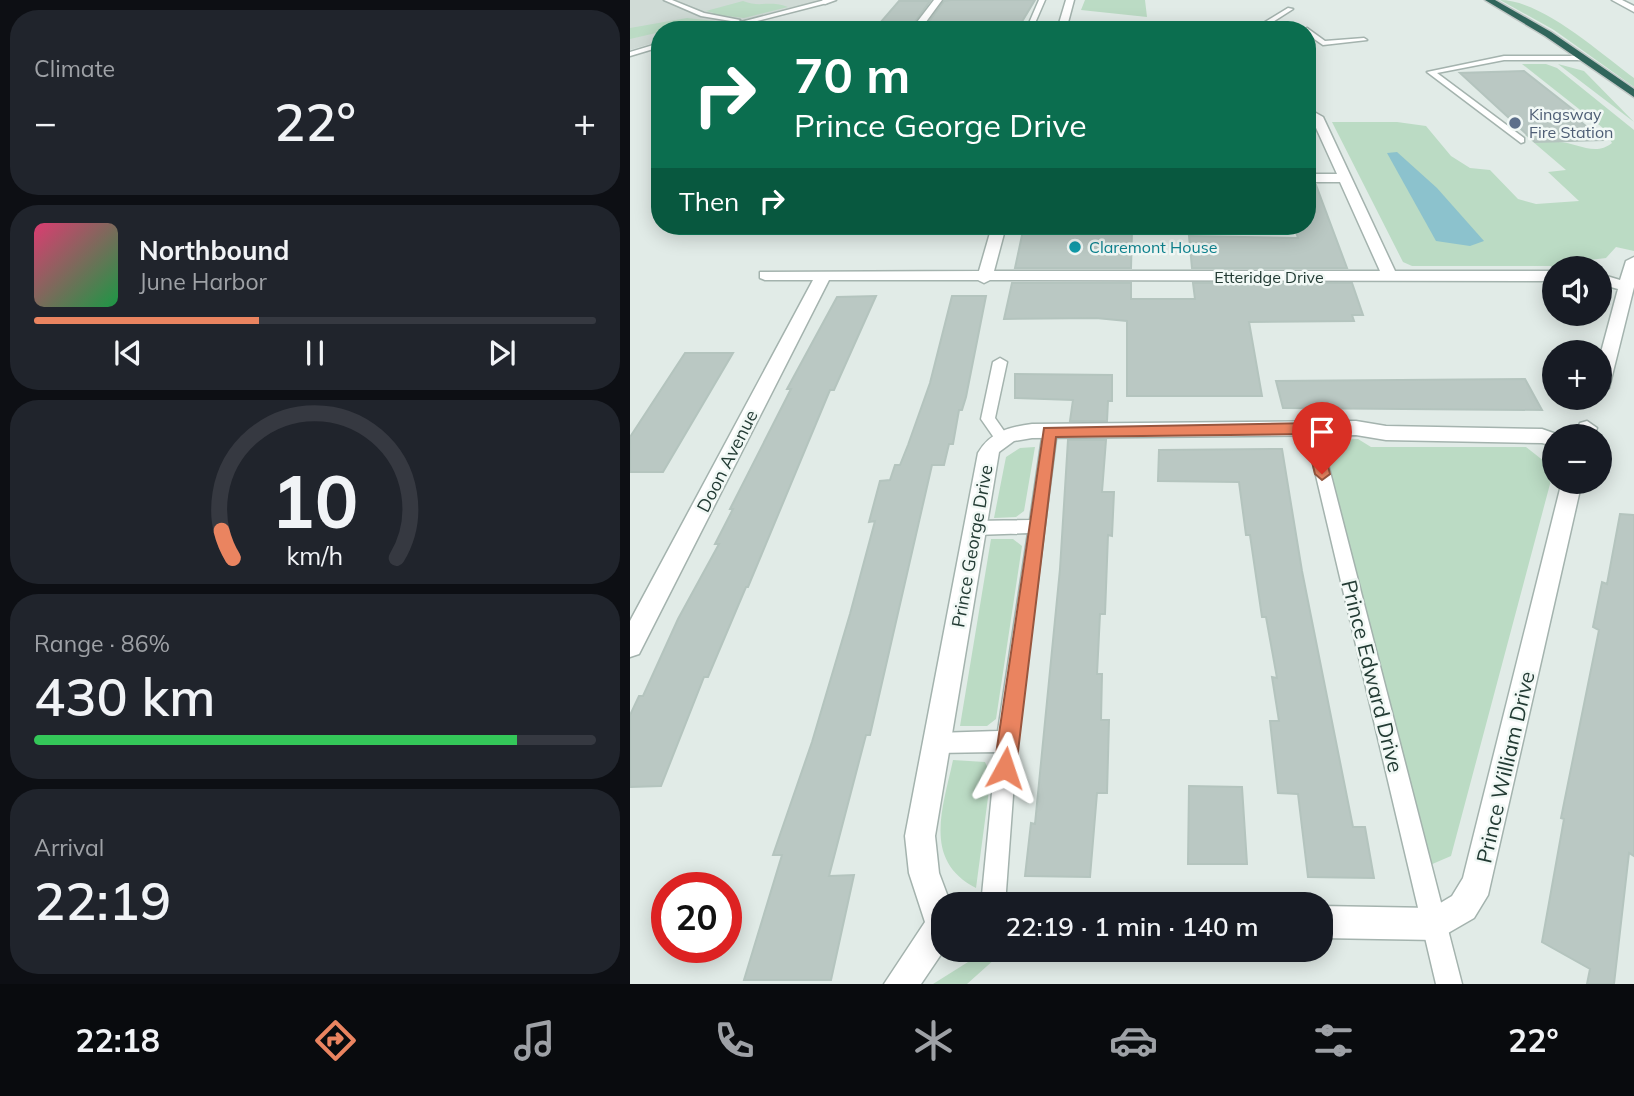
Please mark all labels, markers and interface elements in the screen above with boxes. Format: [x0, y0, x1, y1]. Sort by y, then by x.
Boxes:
text: 70 m [794, 44, 910, 105]
icon: right [679, 49, 770, 140]
text: Climate [34, 54, 115, 83]
text: 22° [274, 89, 356, 154]
text: − [34, 98, 57, 146]
text: + [573, 98, 596, 146]
place label: Kingsway Fire Station [1529, 104, 1613, 142]
text: Prince George Drive [794, 105, 1087, 145]
marker: Kingsway Fire Station [1507, 115, 1523, 131]
icon: right [753, 182, 791, 220]
text: Then [679, 185, 739, 218]
text: Northbound [139, 234, 289, 267]
place label: Claremont House [1089, 237, 1217, 257]
marker: Claremont House [1067, 239, 1083, 255]
map controls [1542, 256, 1612, 494]
button: sound [1542, 256, 1612, 326]
text: June Harbor [139, 267, 267, 296]
street label: Etteridge Drive [1214, 267, 1324, 287]
icon: previous [109, 334, 147, 372]
icon: pause [296, 334, 334, 372]
icon: next [483, 334, 521, 372]
button: + [1542, 340, 1612, 410]
pin [1292, 402, 1352, 474]
street label: Doon Avenue [691, 406, 763, 516]
icon: arrive [1303, 413, 1341, 451]
button: − [1542, 424, 1612, 494]
text: 10 [271, 455, 359, 546]
street label: Prince George Drive [946, 463, 998, 629]
text: km/h [287, 540, 343, 571]
street label: Prince Edward Drive [1337, 577, 1409, 775]
text: Range · 86% [34, 629, 170, 658]
text: 430 km [34, 664, 215, 729]
street label: Prince William Drive [1470, 669, 1540, 865]
position arrow [968, 731, 1042, 805]
text: Arrival [34, 833, 104, 862]
text: 22:19 [34, 868, 171, 933]
speed limit sign: 20 [651, 872, 742, 963]
text: 22:19 · 1 min · 140 m [1005, 910, 1259, 943]
icon: directions [311, 1016, 360, 1065]
icon: music [510, 1016, 559, 1065]
icon: phone [710, 1016, 759, 1065]
icon: climate [909, 1016, 958, 1065]
icon: car [1109, 1016, 1158, 1065]
icon: filters [1309, 1016, 1358, 1065]
text: 22:18 [75, 1020, 160, 1060]
text: 22° [1508, 1020, 1559, 1060]

